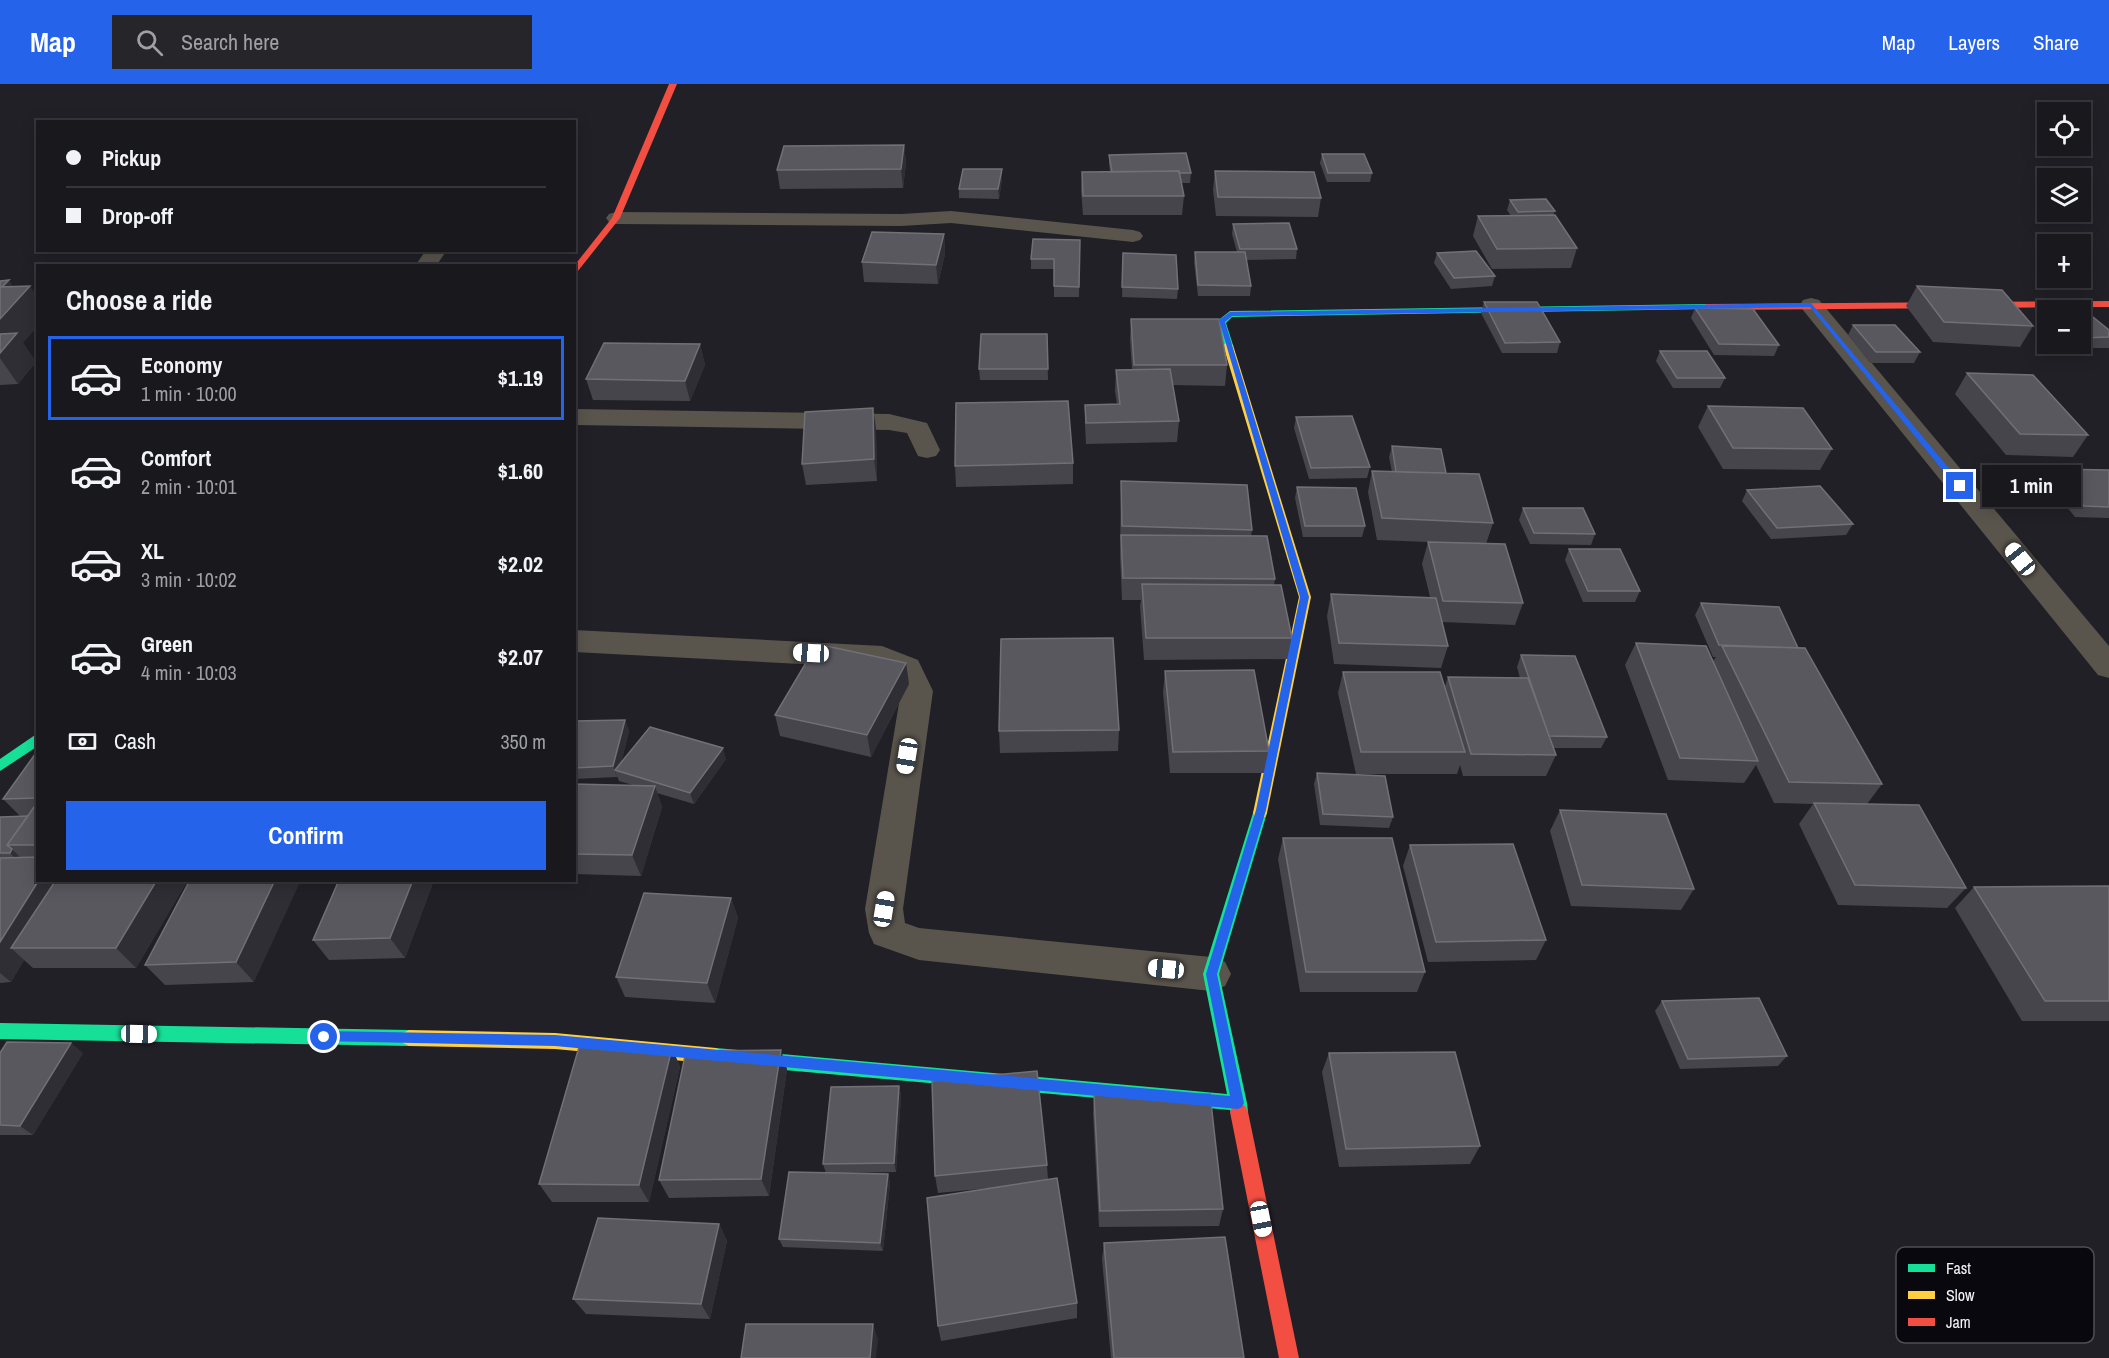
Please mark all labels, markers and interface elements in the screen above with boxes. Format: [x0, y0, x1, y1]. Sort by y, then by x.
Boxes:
search box [112, 15, 532, 69]
text: Map [30, 23, 76, 61]
icon: search [133, 26, 166, 59]
text: Search here [181, 27, 279, 57]
text: Map [1882, 28, 1915, 57]
text: Layers [1948, 28, 2000, 57]
text: Share [2033, 28, 2079, 57]
map controls [2037, 102, 2091, 354]
button: locate [2037, 102, 2091, 156]
text: Pickup [102, 143, 161, 173]
button: layers [2037, 168, 2091, 222]
text: Drop-off [102, 201, 173, 231]
button: + [2037, 234, 2091, 288]
text: Choose a ride [66, 282, 212, 318]
button: − [2037, 300, 2091, 354]
text: Economy [141, 350, 222, 380]
icon: car [69, 351, 123, 405]
text: $1.19 [498, 363, 543, 393]
text: 1 min · 10:00 [141, 380, 237, 407]
text: Comfort [141, 443, 211, 473]
icon: car [69, 444, 123, 498]
text: $1.60 [498, 456, 543, 486]
callout: 1 min [1981, 465, 2080, 507]
route end [1946, 472, 1973, 499]
text: 1 min [2010, 472, 2053, 499]
text: 2 min · 10:01 [141, 473, 237, 500]
text: XL [141, 536, 164, 566]
icon: car [69, 537, 123, 591]
car [2002, 539, 2038, 579]
text: $2.02 [498, 549, 543, 579]
text: 3 min · 10:02 [141, 566, 237, 593]
text: Green [141, 629, 193, 659]
icon: car [69, 630, 123, 684]
text: $2.07 [498, 642, 543, 672]
car [793, 643, 829, 663]
text: 4 min · 10:03 [141, 659, 237, 686]
icon: cash [66, 725, 99, 758]
text: Cash [114, 726, 156, 756]
text: 350 m [500, 728, 546, 755]
car [895, 737, 919, 775]
button: Confirm [66, 801, 546, 870]
car [872, 890, 896, 928]
car [1147, 958, 1185, 980]
route start [310, 1023, 337, 1050]
car [121, 1025, 157, 1043]
car [1249, 1200, 1273, 1238]
legend [1896, 1247, 2094, 1343]
text: Fast [1946, 1257, 1971, 1279]
text: Slow [1946, 1284, 1975, 1306]
text: Jam [1946, 1311, 1971, 1333]

